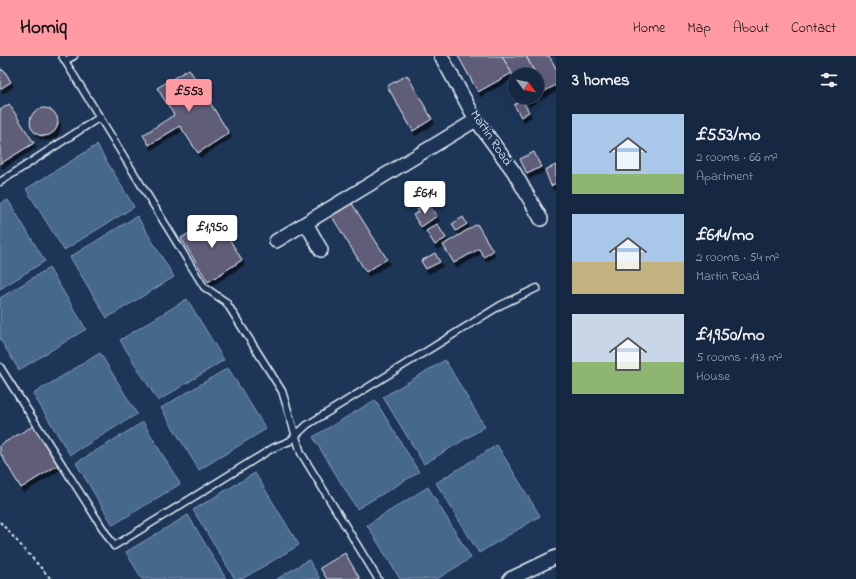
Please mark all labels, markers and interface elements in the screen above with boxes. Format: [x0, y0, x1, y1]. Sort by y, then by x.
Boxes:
text: Homiq [20, 15, 67, 42]
text: Home [633, 18, 665, 39]
text: Map [687, 18, 711, 39]
text: About [733, 18, 769, 39]
text: Contact [791, 18, 836, 39]
north arrow [508, 68, 544, 104]
map controls [508, 68, 544, 104]
text: 3 homes [572, 68, 630, 93]
icon: filters [818, 69, 840, 91]
pin: £553 [165, 79, 213, 113]
text: £553 [175, 82, 203, 101]
street label: Martin Road [465, 106, 517, 170]
text: £553/mo [696, 123, 761, 148]
icon: home [604, 130, 652, 178]
text: 2 rooms · 66 m² [696, 148, 778, 167]
text: Apartment [696, 167, 753, 186]
pin: £614 [401, 181, 449, 215]
text: £614 [413, 184, 437, 203]
pin: £1,950 [179, 215, 245, 249]
text: £1,950 [196, 218, 228, 237]
text: £614/mo [696, 223, 754, 248]
icon: home [604, 230, 652, 278]
text: 2 rooms · 54 m² [696, 248, 779, 267]
text: Martin Road [696, 267, 760, 286]
text: £1,950/mo [696, 323, 765, 348]
icon: home [604, 330, 652, 378]
text: 5 rooms · 173 m² [696, 348, 782, 367]
text: House [696, 367, 730, 386]

